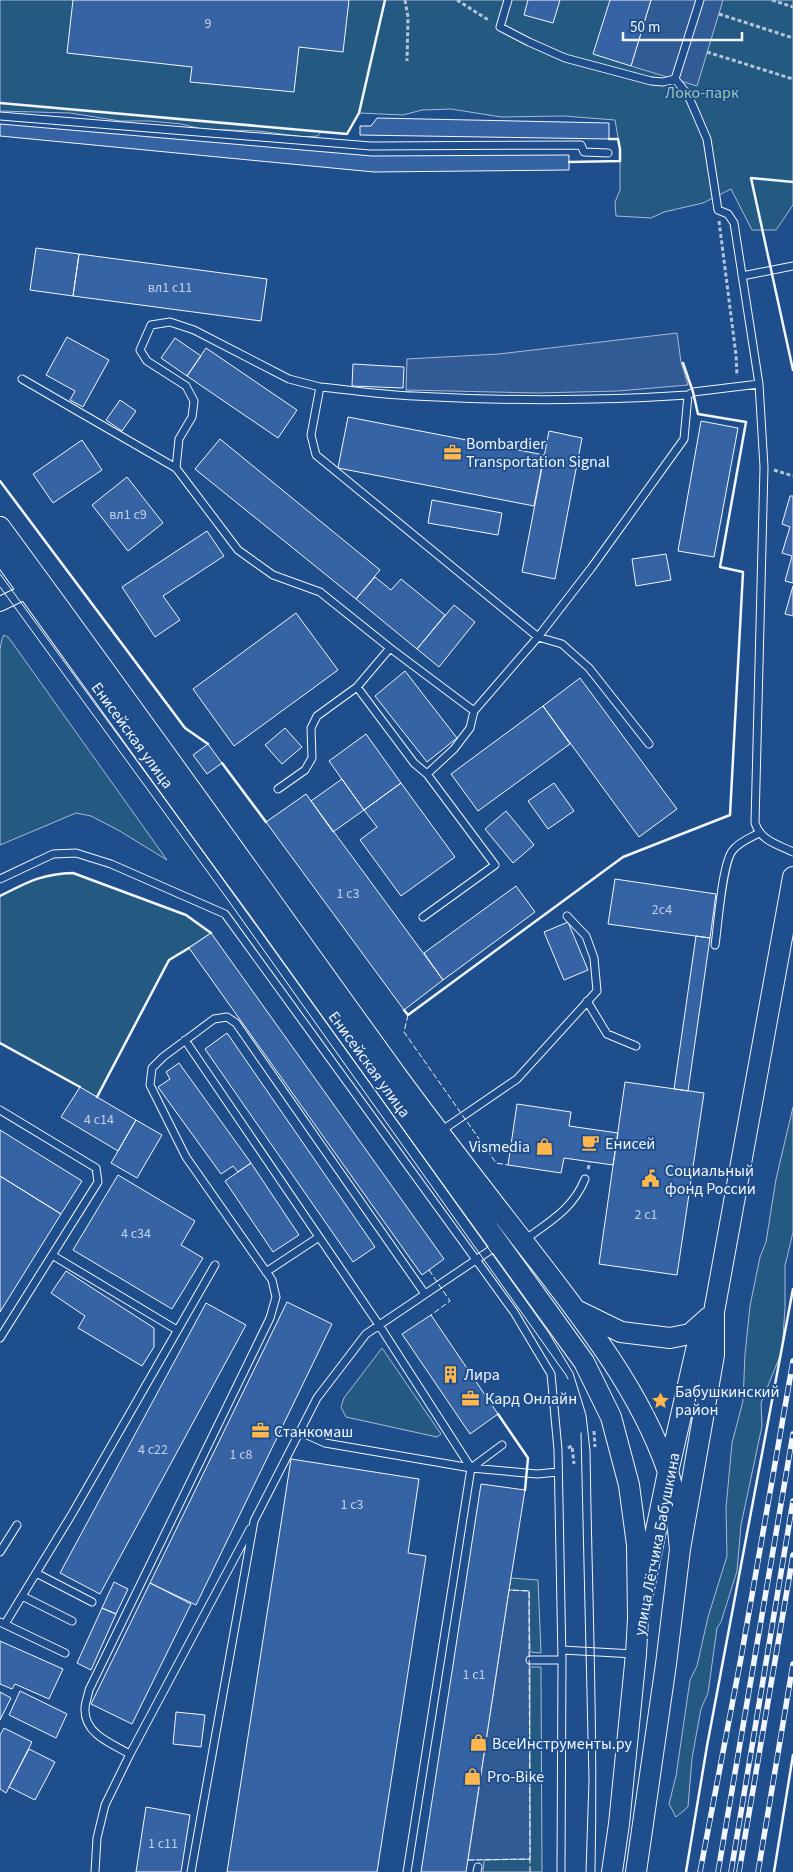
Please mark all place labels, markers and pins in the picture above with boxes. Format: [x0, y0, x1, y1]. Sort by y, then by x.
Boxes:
place label: Bombardier Transportation Signal [466, 433, 610, 473]
office icon: Bombardier Transportation Signal [442, 442, 462, 462]
cafe icon: Енисей [581, 1133, 601, 1153]
place label: Енисей [605, 1133, 655, 1155]
place label: Vismedia [469, 1136, 530, 1158]
shop icon: Vismedia [534, 1136, 554, 1156]
place label: Социальный фонд России [665, 1160, 756, 1200]
public building icon: Социальный фонд России [641, 1169, 661, 1189]
building icon: Лира [440, 1364, 460, 1384]
place label: Лира [464, 1364, 500, 1386]
place label: Бабушкинский район [675, 1381, 780, 1421]
office icon: Кард Онлайн [461, 1388, 481, 1408]
place label: Кард Онлайн [485, 1388, 577, 1410]
place icon: Бабушкинский район [651, 1390, 671, 1410]
office icon: Станкомаш [250, 1421, 270, 1441]
place label: Станкомаш [274, 1421, 353, 1443]
shop icon: ВсеИнструменты.ру [468, 1733, 488, 1753]
place label: ВсеИнструменты.ру [492, 1733, 633, 1755]
shop icon: Pro-Bike [463, 1766, 483, 1786]
place label: Pro-Bike [487, 1766, 544, 1788]

